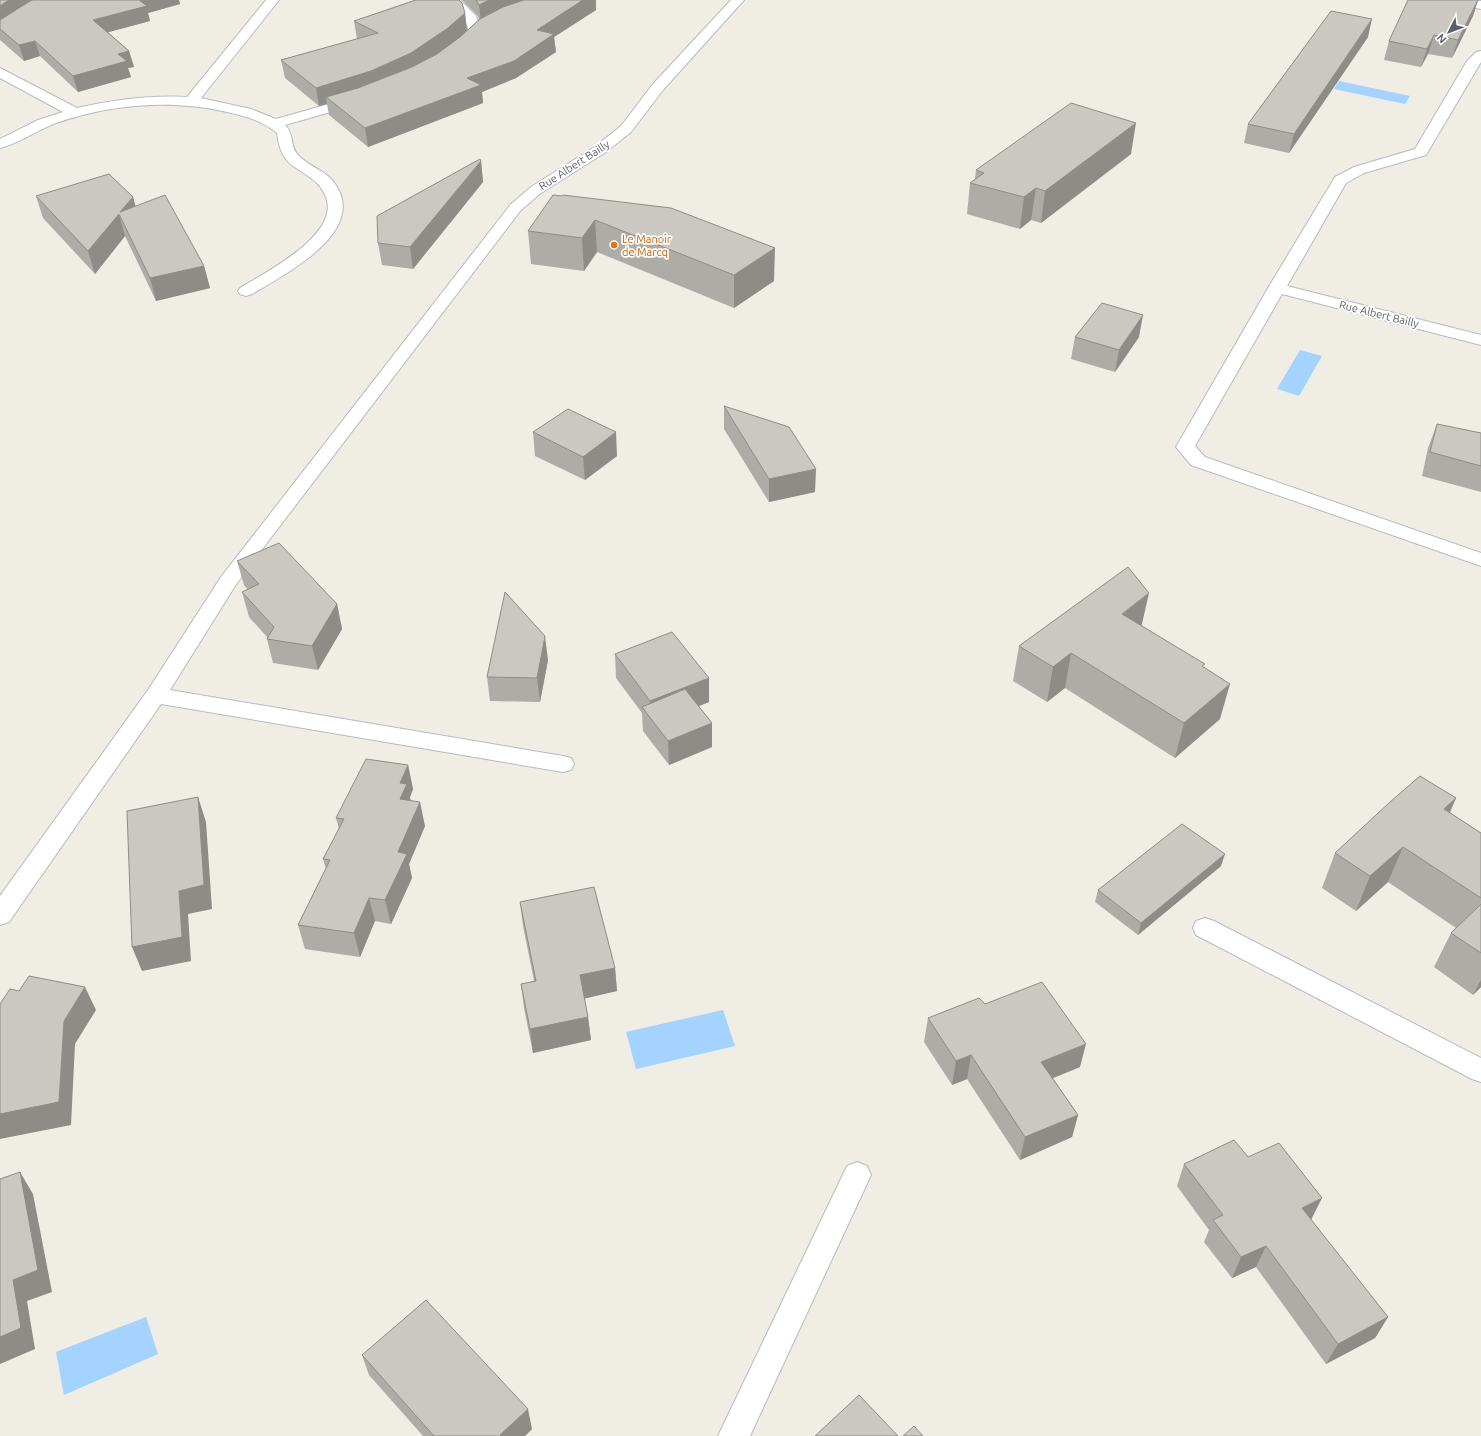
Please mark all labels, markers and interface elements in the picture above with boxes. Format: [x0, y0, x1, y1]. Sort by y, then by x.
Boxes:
north arrow [1429, 12, 1469, 52]
text: N [1434, 32, 1449, 46]
street label: Rue Albert Bailly [536, 137, 612, 192]
place label: Le Manoir de Marcq [622, 233, 672, 258]
marker: Le Manoir de Marcq [609, 240, 619, 250]
street label: Rue Albert Bailly [1338, 298, 1421, 330]

